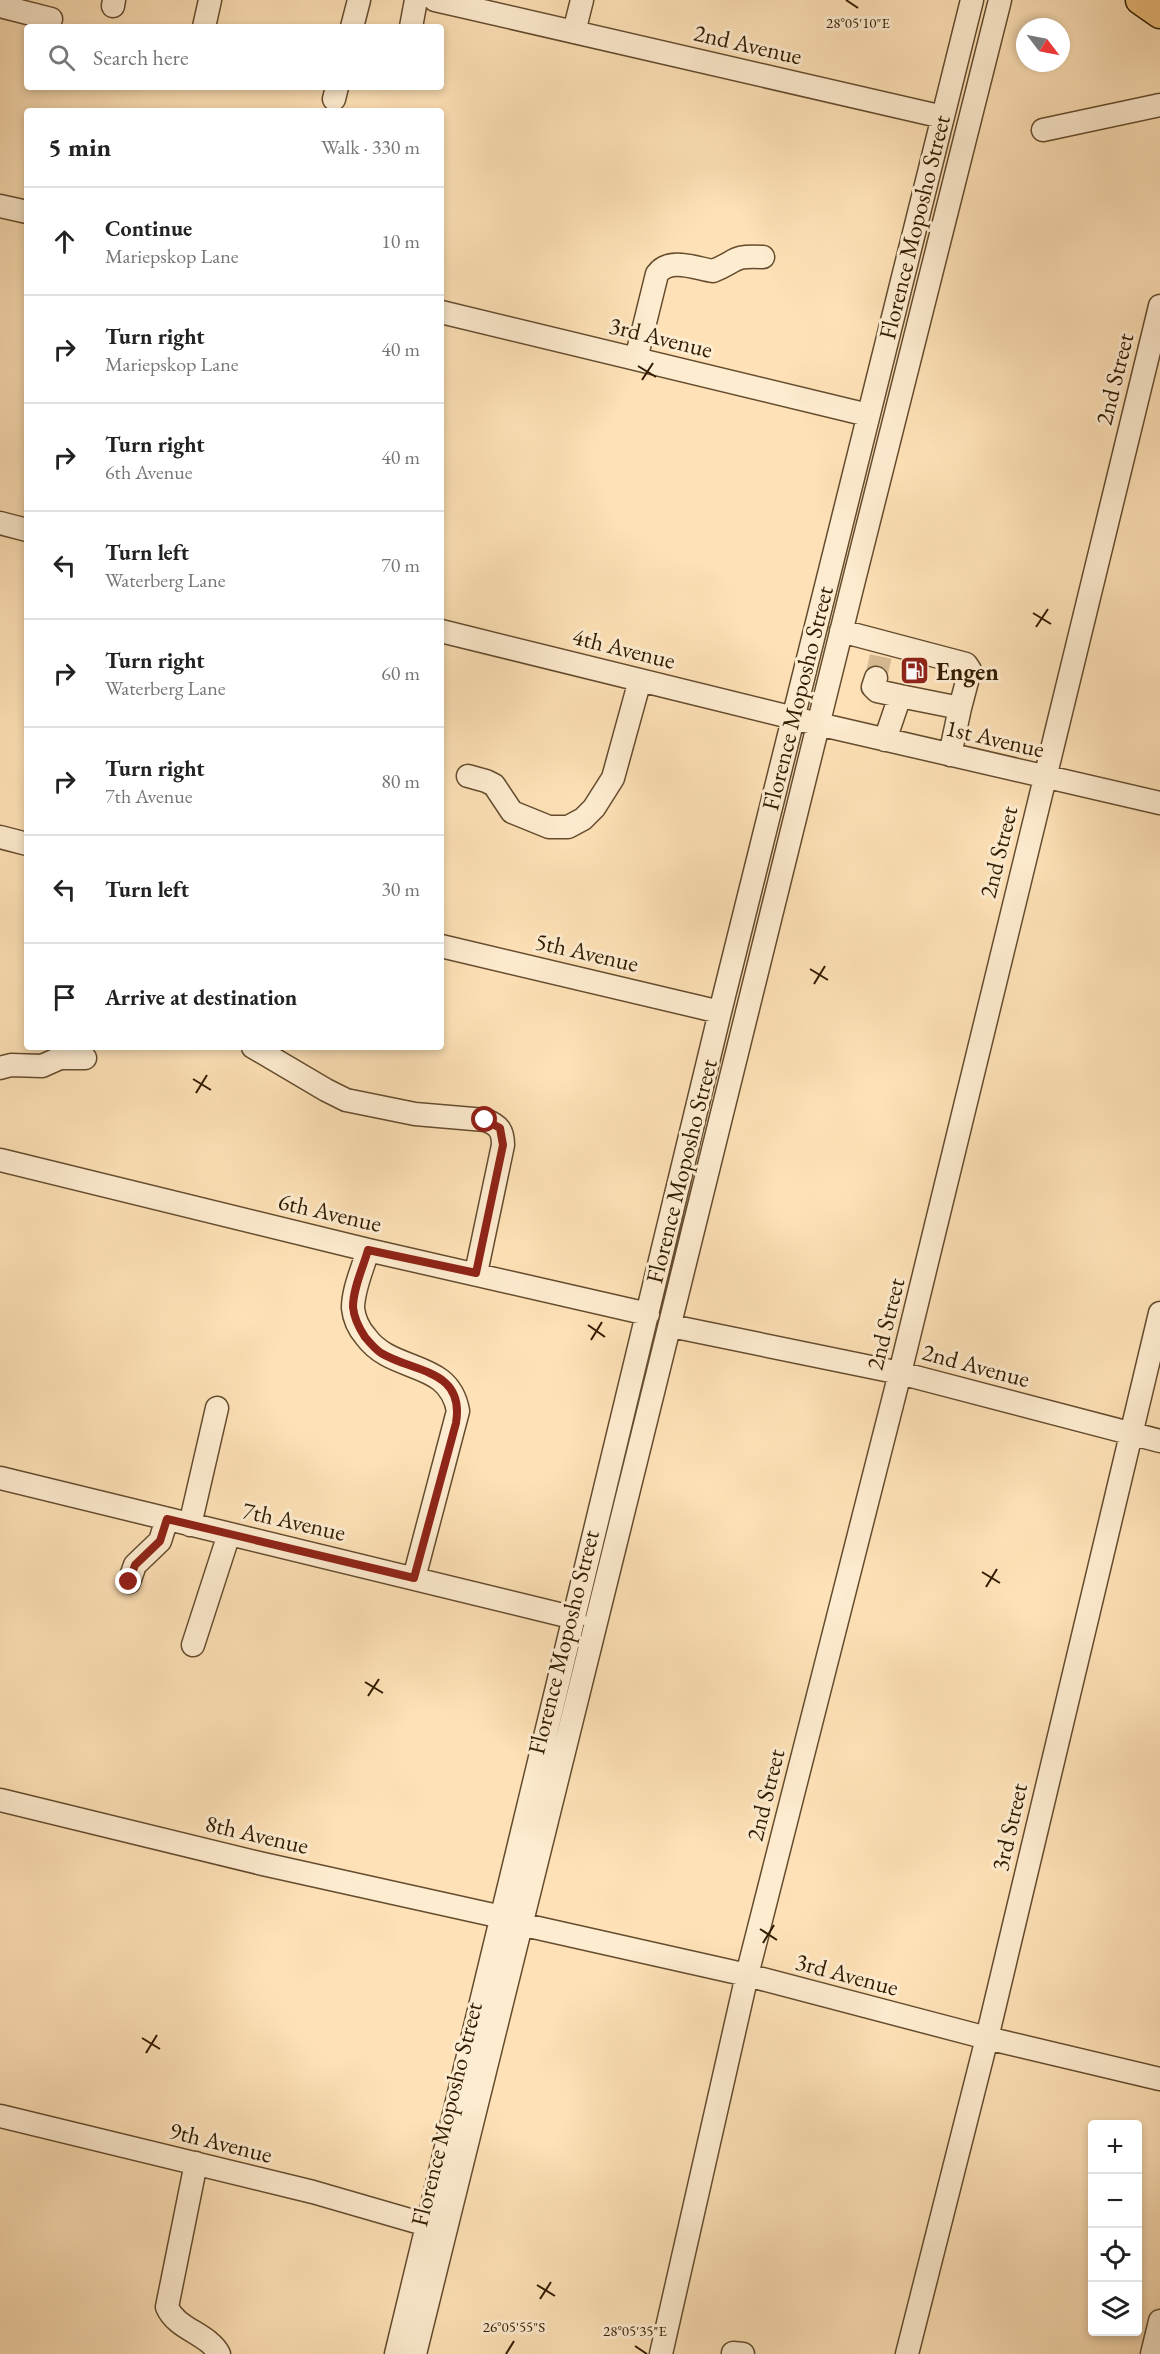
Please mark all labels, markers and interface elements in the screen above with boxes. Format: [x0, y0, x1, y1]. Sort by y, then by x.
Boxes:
text: 28°05'10"E [826, 13, 891, 32]
street label: 2nd Avenue [691, 17, 805, 71]
north arrow [1016, 18, 1070, 72]
search box [24, 24, 444, 90]
icon: search [45, 41, 78, 74]
text: Search here [93, 43, 188, 72]
street label: Florence Moposho Street [871, 111, 957, 342]
text: 5 min [48, 130, 111, 164]
text: Walk · 330 m [321, 134, 420, 160]
text: Continue [105, 214, 192, 243]
icon: ahead [48, 225, 81, 258]
text: 10 m [381, 228, 420, 254]
text: Mariepskop Lane [105, 243, 239, 269]
street label: 3rd Avenue [606, 309, 716, 365]
text: Turn right [105, 322, 204, 351]
street label: 2nd Street [1088, 329, 1141, 428]
icon: right [48, 333, 81, 366]
text: 40 m [381, 336, 420, 362]
text: Mariepskop Lane [105, 351, 239, 377]
text: Turn right [105, 430, 204, 459]
icon: right [48, 441, 81, 474]
text: 40 m [381, 444, 420, 470]
text: 6th Avenue [105, 459, 193, 485]
text: Turn left [105, 538, 189, 567]
icon: left [48, 549, 81, 582]
text: 70 m [381, 552, 420, 578]
text: Waterberg Lane [105, 567, 226, 593]
street label: Florence Moposho Street [754, 582, 840, 813]
street label: 4th Avenue [569, 620, 679, 676]
text: Turn right [105, 646, 204, 675]
fuel station icon: Engen [899, 655, 931, 687]
place label: Engen [936, 656, 999, 688]
icon: right [48, 657, 81, 690]
text: 60 m [381, 660, 420, 686]
text: Waterberg Lane [105, 675, 226, 701]
street label: 1st Avenue [943, 712, 1047, 764]
text: Turn right [105, 754, 204, 783]
icon: right [48, 765, 81, 798]
text: 80 m [381, 768, 420, 794]
text: 7th Avenue [105, 783, 193, 809]
street label: 2nd Street [972, 802, 1025, 901]
icon: left [48, 873, 81, 906]
text: Turn left [105, 875, 189, 904]
text: 30 m [381, 876, 420, 902]
street label: 5th Avenue [532, 925, 642, 979]
icon: arrive [48, 981, 81, 1014]
text: Arrive at destination [105, 983, 297, 1012]
street label: Florence Moposho Street [638, 1055, 724, 1286]
route start [471, 1106, 497, 1132]
street label: 6th Avenue [275, 1185, 385, 1239]
street label: 2nd Street [859, 1274, 912, 1373]
street label: 2nd Avenue [919, 1336, 1033, 1394]
street label: 7th Avenue [239, 1494, 349, 1548]
street label: Florence Moposho Street [520, 1526, 606, 1757]
route end [115, 1568, 141, 1594]
street label: 2nd Street [739, 1745, 792, 1844]
street label: 3rd Street [984, 1780, 1034, 1874]
street label: 8th Avenue [202, 1807, 312, 1861]
street label: 3rd Avenue [792, 1945, 902, 2003]
street label: Florence Moposho Street [403, 1998, 489, 2229]
street label: 9th Avenue [166, 2114, 276, 2170]
map controls [1088, 2120, 1142, 2336]
button: + [1088, 2120, 1142, 2174]
button: − [1088, 2174, 1142, 2228]
button: locate [1088, 2228, 1142, 2282]
button: layers [1088, 2282, 1142, 2336]
text: 26°05'55"S [483, 2317, 545, 2336]
text: 28°05'35"E [603, 2321, 668, 2340]

